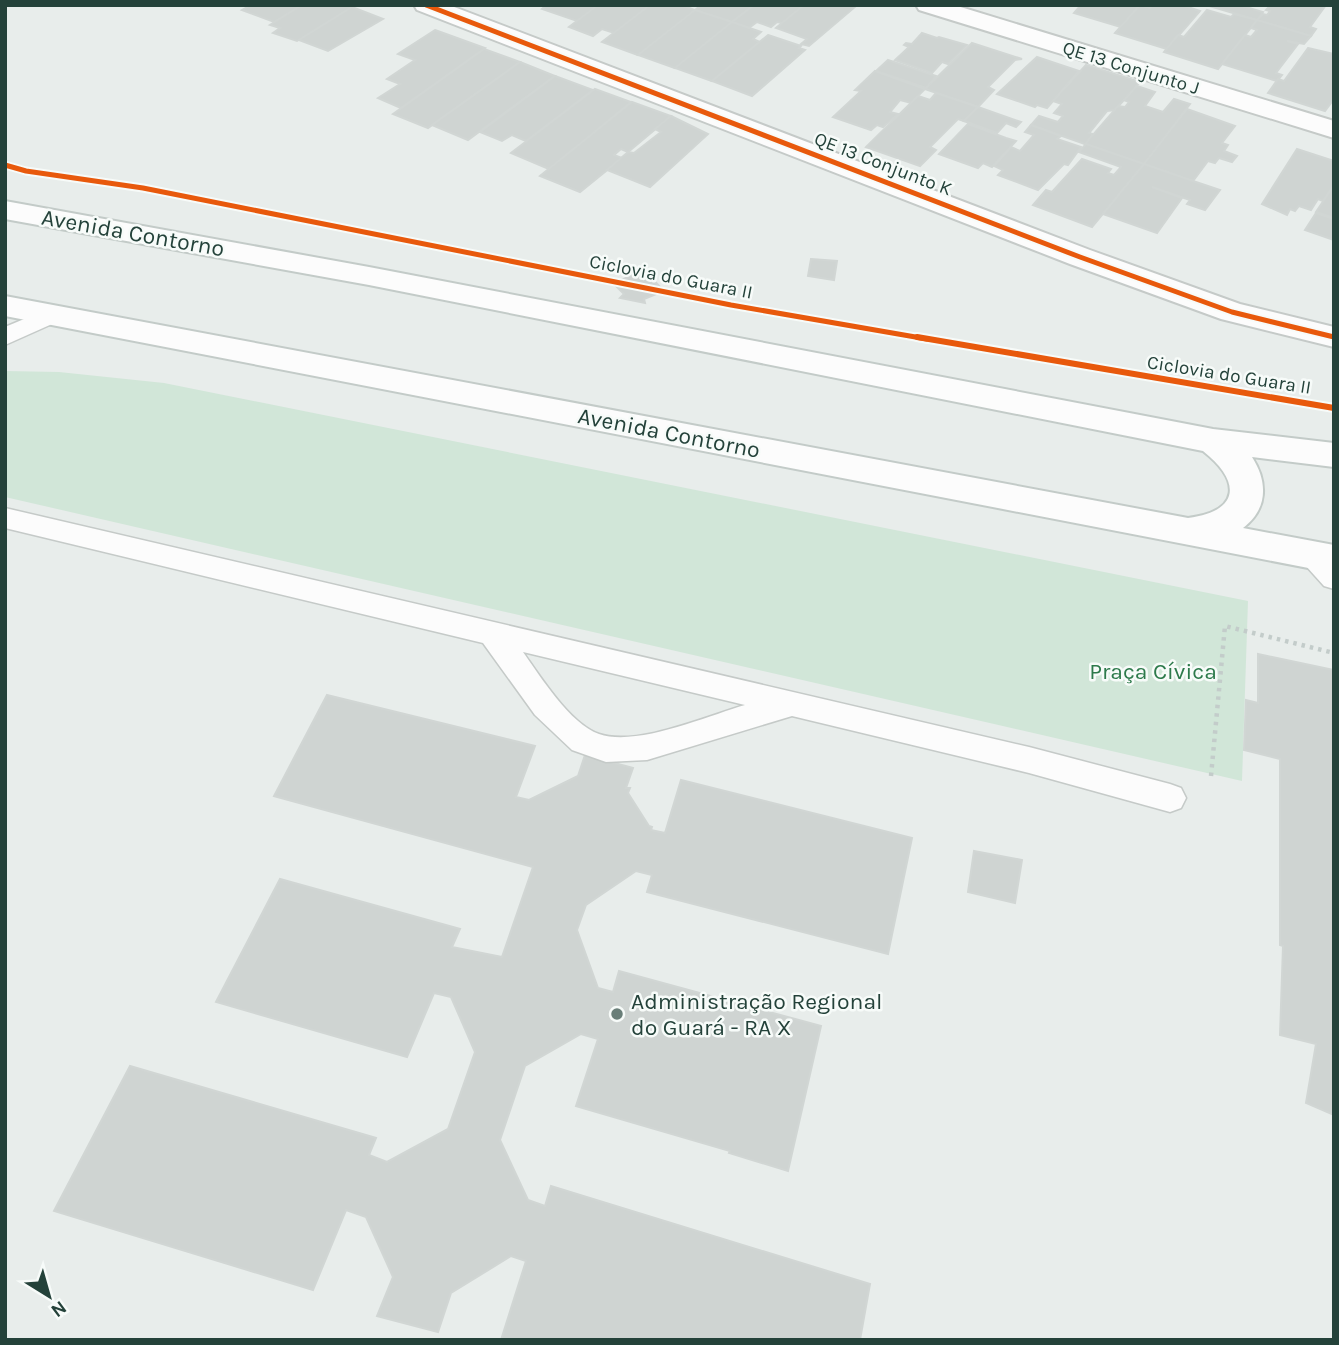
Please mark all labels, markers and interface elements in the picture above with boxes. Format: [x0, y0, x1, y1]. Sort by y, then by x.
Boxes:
street label: QE 13 Conjunto J [1060, 37, 1202, 99]
street label: QE 13 Conjunto K [811, 128, 955, 201]
street label: Avenida Contorno [40, 204, 226, 262]
street label: Ciclovia do Guara II [588, 250, 754, 304]
street label: Ciclovia do Guara II [1145, 351, 1313, 399]
street label: Avenida Contorno [576, 402, 762, 464]
park label: Praça Cívica [1089, 658, 1217, 685]
place label: Administração Regional do Guará - RA X [631, 988, 883, 1041]
marker: Administração Regional do Guará - RA X [609, 1006, 625, 1022]
north arrow [14, 1261, 84, 1331]
text: N [47, 1296, 71, 1322]

